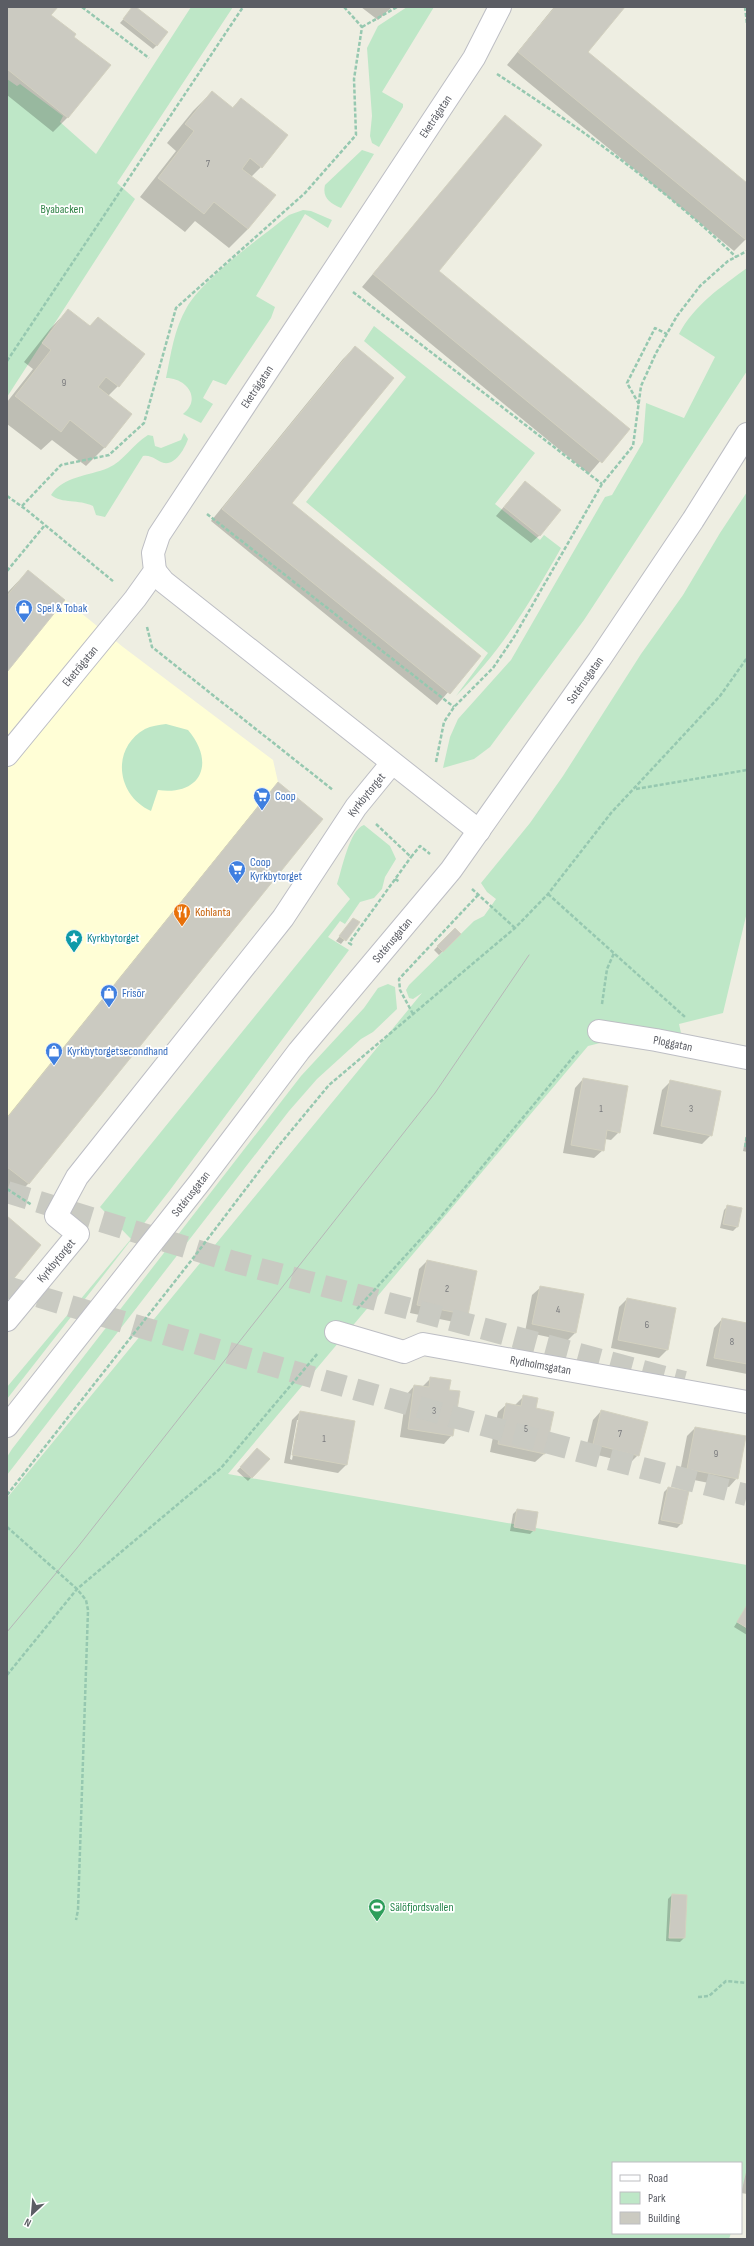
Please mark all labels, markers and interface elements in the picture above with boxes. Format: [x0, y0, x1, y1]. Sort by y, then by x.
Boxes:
street label: Eketrägatan [416, 92, 455, 141]
house number: 7 [206, 158, 210, 170]
park label: Byabacken [40, 202, 84, 217]
street label: Eketrägatan [238, 363, 277, 411]
house number: 9 [62, 377, 66, 389]
shop icon: Spel & Tobak [14, 598, 34, 623]
place label: Spel & Tobak [37, 601, 88, 616]
street label: Eketrägatan [59, 643, 101, 690]
street label: Sotérusgatan [564, 654, 607, 707]
street label: Kyrkbytorget [345, 770, 389, 820]
supermarket icon: Coop [252, 786, 272, 811]
place label: Coop [275, 789, 296, 804]
place label: Coop Kyrkbytorget [250, 855, 303, 884]
supermarket icon: Coop Kyrkbytorget [227, 859, 247, 884]
restaurant icon: Kohlanta [172, 902, 192, 927]
place label: Kohlanta [195, 905, 231, 920]
street label: Sotérusgatan [369, 915, 416, 966]
place icon: Kyrkbytorget [64, 928, 84, 953]
place label: Kyrkbytorget [87, 931, 140, 946]
shop icon: Frisör [99, 983, 119, 1008]
place label: Frisör [122, 986, 146, 1001]
street label: Ploggatan [652, 1033, 694, 1055]
shop icon: Kyrkbytorgetsecondhand [44, 1041, 64, 1066]
place label: Kyrkbytorgetsecondhand [67, 1044, 168, 1059]
house number: 1 [599, 1103, 603, 1115]
house number: 3 [689, 1103, 693, 1115]
street label: Sotérusgatan [168, 1168, 214, 1220]
street label: Kyrkbytorget [34, 1236, 79, 1286]
house number: 2 [445, 1283, 449, 1295]
house number: 4 [556, 1304, 560, 1316]
house number: 6 [645, 1319, 649, 1331]
house number: 8 [730, 1336, 734, 1348]
street label: Rydholmsgatan [509, 1353, 572, 1378]
house number: 3 [432, 1405, 436, 1417]
house number: 5 [524, 1423, 528, 1435]
house number: 7 [618, 1428, 622, 1440]
house number: 1 [322, 1433, 326, 1445]
house number: 9 [714, 1448, 718, 1460]
sports icon: Sälöfjordsvallen [367, 1897, 387, 1922]
place label: Sälöfjordsvallen [390, 1900, 454, 1915]
legend [612, 2162, 742, 2234]
text: Road [648, 2171, 668, 2186]
text: Park [648, 2191, 666, 2206]
north arrow [12, 2194, 52, 2234]
text: Building [648, 2211, 680, 2226]
text: N [22, 2215, 33, 2230]

